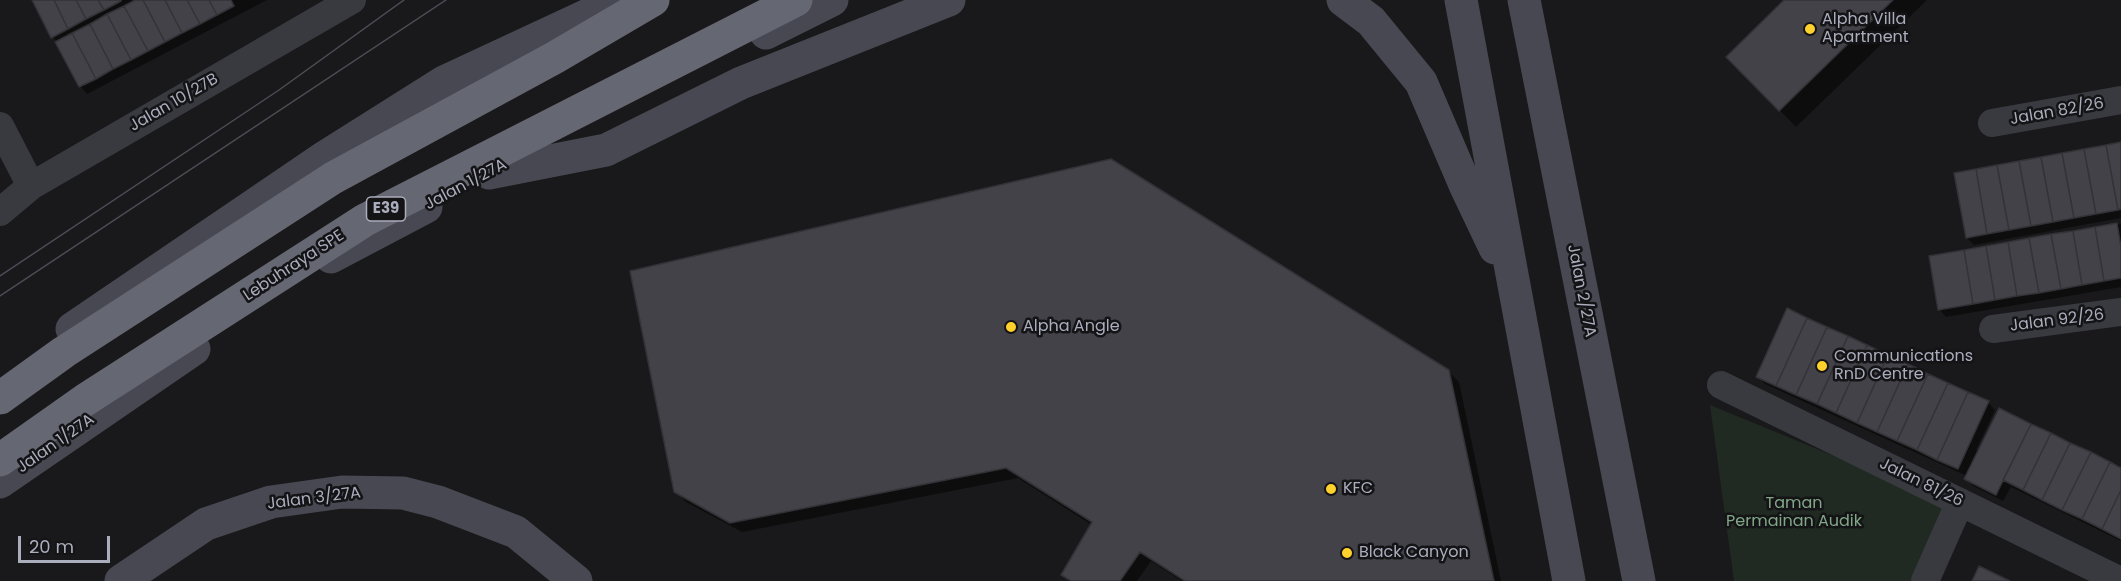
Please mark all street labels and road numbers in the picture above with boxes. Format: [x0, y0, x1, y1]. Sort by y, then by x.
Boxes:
street label: Jalan 10/27B [126, 70, 222, 136]
street label: Jalan 82/26 [2009, 94, 2105, 130]
street label: Jalan 1/27A [422, 155, 510, 215]
road number: E39 [366, 197, 406, 221]
street label: Lebuhraya SPE [240, 226, 348, 306]
street label: Jalan 2/27A [1563, 243, 1599, 339]
street label: Jalan 92/26 [2009, 306, 2105, 336]
street label: Jalan 1/27A [14, 410, 98, 478]
street label: Jalan 81/26 [1876, 454, 1966, 512]
street label: Jalan 3/27A [266, 484, 362, 514]

